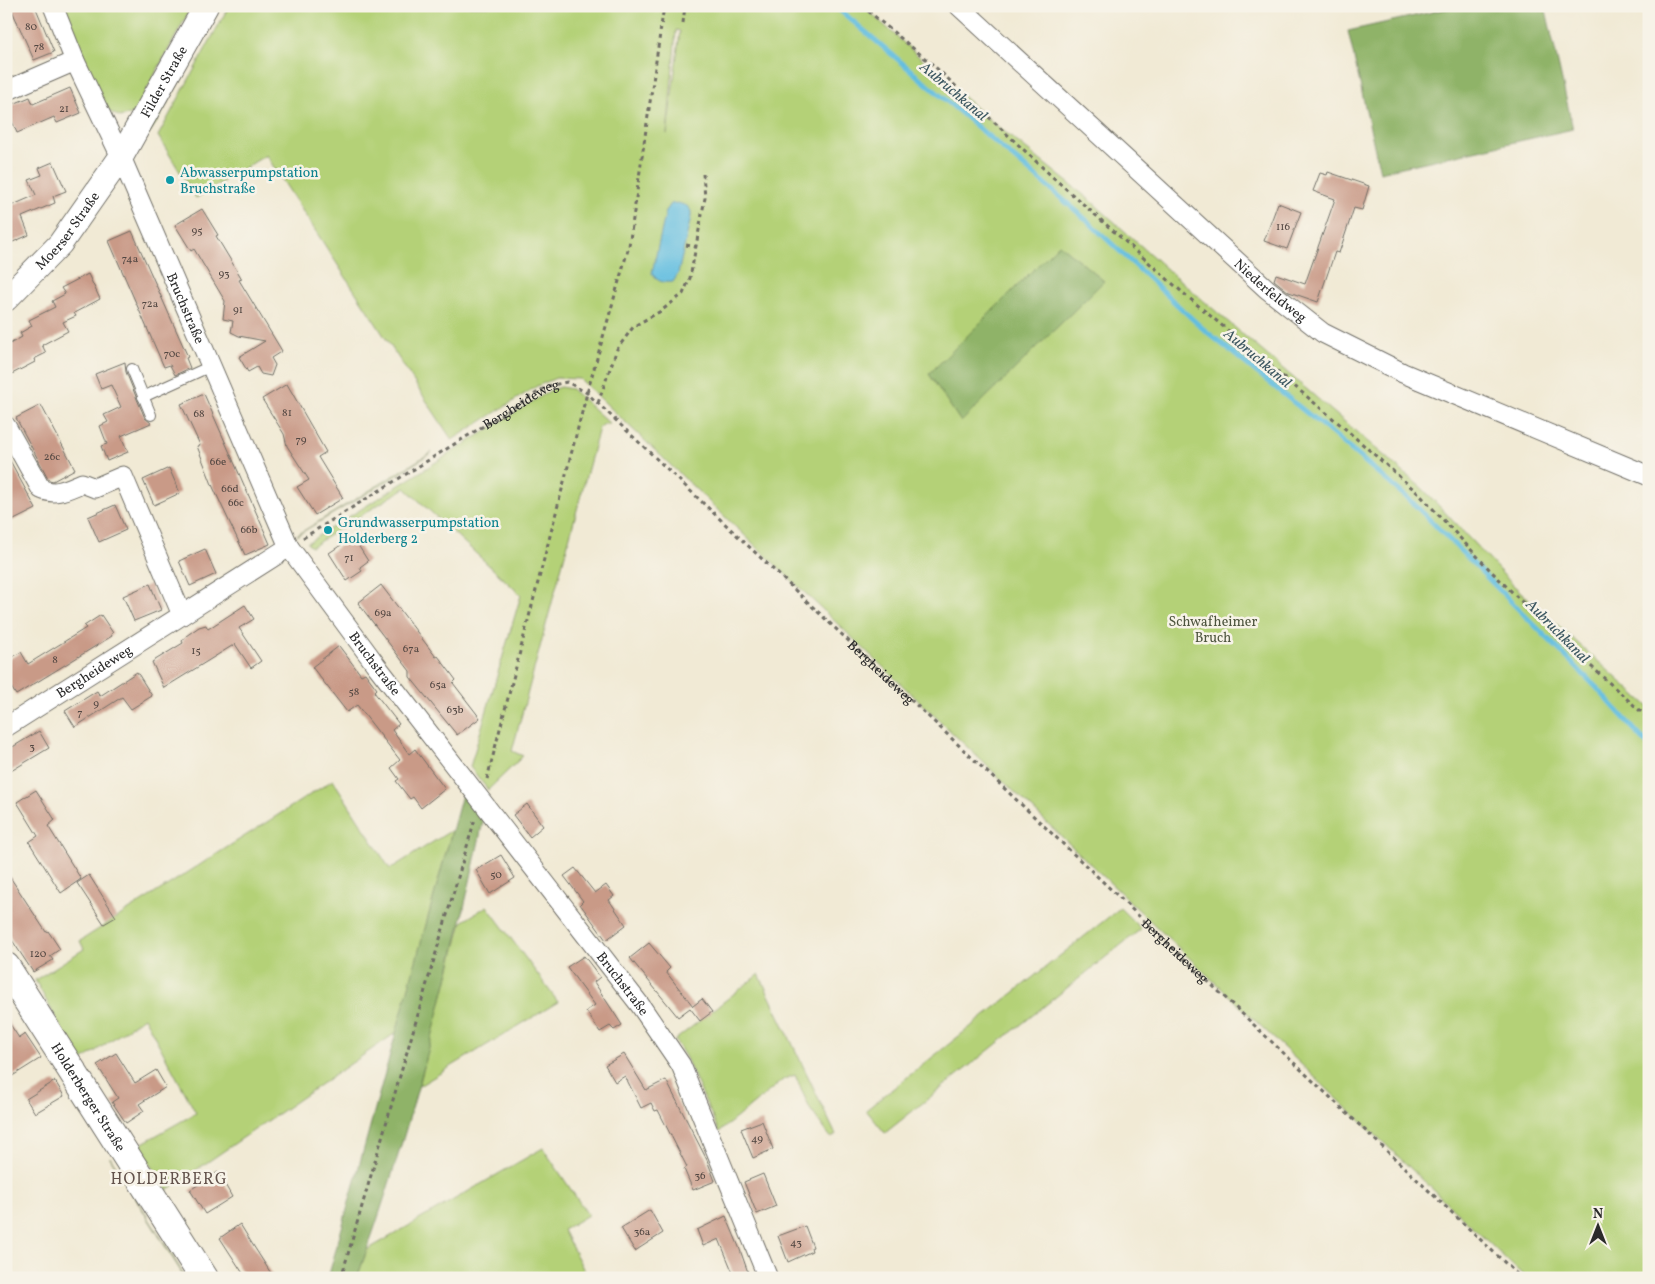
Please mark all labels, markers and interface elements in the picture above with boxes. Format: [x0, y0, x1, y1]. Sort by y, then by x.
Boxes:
house number: 80 [25, 20, 37, 35]
house number: 78 [34, 40, 45, 55]
street label: Filder Straße [137, 43, 193, 122]
water label: Aubruchkanal [914, 57, 992, 127]
house number: 21 [59, 102, 69, 117]
place label: Abwasserpumpstation Bruchstraße [180, 164, 319, 199]
marker: Abwasserpumpstation Bruchstraße [164, 174, 176, 186]
street label: Moerser Straße [32, 188, 105, 275]
house number: 116 [1276, 220, 1290, 235]
house number: 95 [192, 224, 202, 239]
house number: 74a [122, 252, 139, 267]
street label: Niederfeldweg [1229, 255, 1310, 328]
house number: 93 [218, 267, 230, 282]
street label: Bruchstraße [161, 270, 208, 347]
house number: 72a [142, 297, 159, 312]
house number: 91 [233, 303, 243, 318]
water label: Aubruchkanal [1218, 324, 1296, 394]
house number: 70c [164, 347, 180, 362]
street label: Bergheideweg [480, 376, 561, 435]
house number: 81 [282, 406, 292, 421]
house number: 68 [193, 407, 205, 422]
house number: 79 [296, 433, 307, 448]
house number: 26c [44, 450, 60, 465]
house number: 66e [210, 455, 226, 470]
house number: 66d [221, 482, 239, 497]
house number: 66c [228, 496, 244, 511]
place label: Grundwasserpumpstation Holderberg 2 [338, 514, 499, 549]
house number: 66b [240, 523, 258, 538]
marker: Grundwasserpumpstation Holderberg 2 [322, 524, 334, 536]
house number: 71 [344, 551, 354, 566]
water label: Aubruchkanal [1520, 595, 1594, 669]
house number: 69a [375, 606, 392, 621]
park label: Schwafheimer Bruch [1169, 613, 1258, 648]
street label: Bruchstraße [344, 628, 405, 700]
street label: Bergheideweg [842, 636, 918, 710]
street label: Bergheideweg [53, 641, 136, 704]
house number: 67a [403, 642, 420, 657]
house number: 15 [191, 644, 201, 659]
house number: 8 [52, 653, 58, 668]
house number: 65a [430, 678, 447, 693]
house number: 58 [349, 685, 360, 700]
house number: 9 [93, 697, 99, 712]
house number: 63b [446, 703, 464, 718]
house number: 7 [77, 706, 83, 721]
house number: 3 [29, 740, 35, 755]
house number: 50 [490, 868, 502, 883]
street label: Bergheideweg [1136, 915, 1212, 988]
house number: 120 [30, 947, 47, 962]
street label: Bruchstraße [591, 949, 653, 1020]
street label: Holderberger Straße [46, 1040, 129, 1156]
house number: 49 [751, 1132, 763, 1147]
district label: HOLDERBERG [110, 1169, 228, 1191]
house number: 36 [694, 1169, 706, 1184]
north arrow [1572, 1202, 1622, 1252]
text: N [1593, 1205, 1603, 1224]
house number: 36a [634, 1225, 651, 1240]
house number: 43 [790, 1236, 802, 1251]

